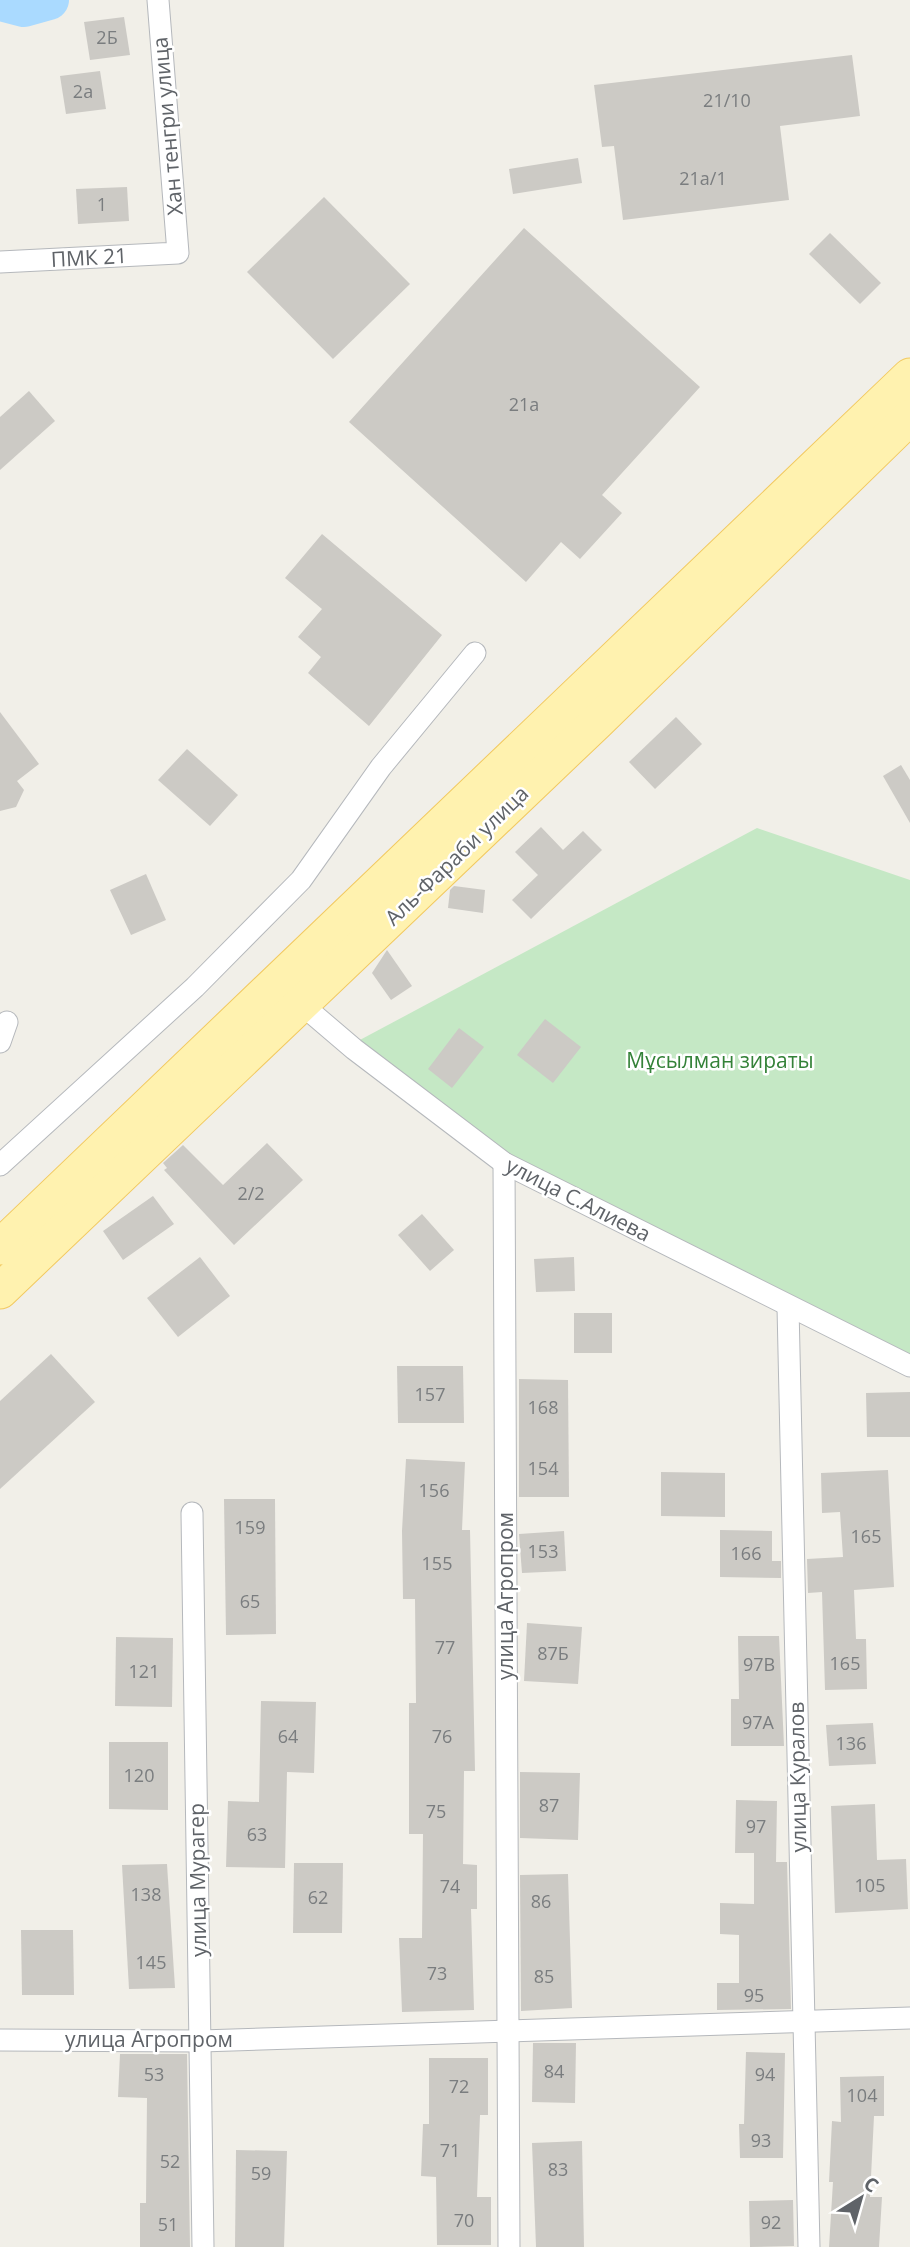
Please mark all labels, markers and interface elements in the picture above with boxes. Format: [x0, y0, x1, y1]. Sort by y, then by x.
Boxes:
house number: 2Б [96, 25, 118, 49]
street label: Хан тенгри улица [145, 36, 189, 216]
house number: 2а [73, 79, 93, 103]
house number: 21/10 [703, 88, 751, 112]
house number: 21а/1 [679, 166, 727, 190]
house number: 1 [97, 192, 107, 216]
street label: ПМК 21 [50, 241, 128, 273]
house number: 21а [509, 392, 539, 416]
street label: Аль-Фараби улица [378, 779, 534, 931]
park label: Мұсылман зираты [626, 1046, 814, 1074]
street label: улица С.Алиева [501, 1151, 656, 1248]
house number: 2/2 [237, 1181, 265, 1205]
house number: 157 [415, 1382, 445, 1406]
house number: 168 [528, 1395, 558, 1419]
house number: 154 [528, 1456, 558, 1480]
house number: 156 [419, 1478, 449, 1502]
street label: улица Агропром [491, 1512, 519, 1680]
house number: 159 [235, 1515, 265, 1539]
house number: 165 [851, 1524, 881, 1548]
house number: 153 [528, 1539, 558, 1563]
house number: 166 [731, 1541, 761, 1565]
house number: 155 [422, 1551, 452, 1575]
house number: 65 [240, 1589, 260, 1613]
house number: 77 [435, 1635, 455, 1659]
house number: 87Б [537, 1641, 569, 1665]
house number: 165 [830, 1651, 860, 1675]
house number: 97В [743, 1652, 775, 1676]
house number: 121 [129, 1659, 159, 1683]
street label: улица Куралов [782, 1701, 812, 1853]
house number: 97А [742, 1710, 775, 1734]
house number: 64 [278, 1724, 298, 1748]
house number: 76 [432, 1724, 452, 1748]
house number: 136 [836, 1731, 866, 1755]
house number: 120 [124, 1763, 154, 1787]
house number: 87 [539, 1793, 559, 1817]
house number: 75 [426, 1799, 446, 1823]
street label: улица Мурагер [182, 1803, 212, 1957]
house number: 97 [746, 1814, 766, 1838]
house number: 63 [247, 1822, 267, 1846]
house number: 105 [855, 1873, 885, 1897]
house number: 74 [440, 1874, 460, 1898]
house number: 138 [131, 1882, 161, 1906]
house number: 62 [308, 1885, 328, 1909]
house number: 86 [531, 1889, 551, 1913]
house number: 145 [136, 1950, 166, 1974]
house number: 73 [427, 1961, 447, 1985]
house number: 85 [534, 1964, 554, 1988]
house number: 95 [744, 1983, 764, 2007]
street label: улица Агропром [65, 2025, 233, 2053]
house number: 84 [544, 2059, 564, 2083]
house number: 53 [144, 2062, 164, 2086]
house number: 94 [755, 2062, 775, 2086]
house number: 72 [449, 2074, 469, 2098]
house number: 104 [847, 2083, 877, 2107]
house number: 93 [751, 2128, 771, 2152]
house number: 71 [440, 2138, 460, 2162]
house number: 52 [160, 2149, 180, 2173]
house number: 83 [548, 2157, 568, 2181]
house number: 59 [251, 2161, 271, 2185]
north arrow [826, 2163, 896, 2233]
text: С [859, 2170, 884, 2198]
house number: 70 [454, 2208, 474, 2232]
house number: 92 [761, 2210, 781, 2234]
house number: 51 [158, 2212, 178, 2236]

